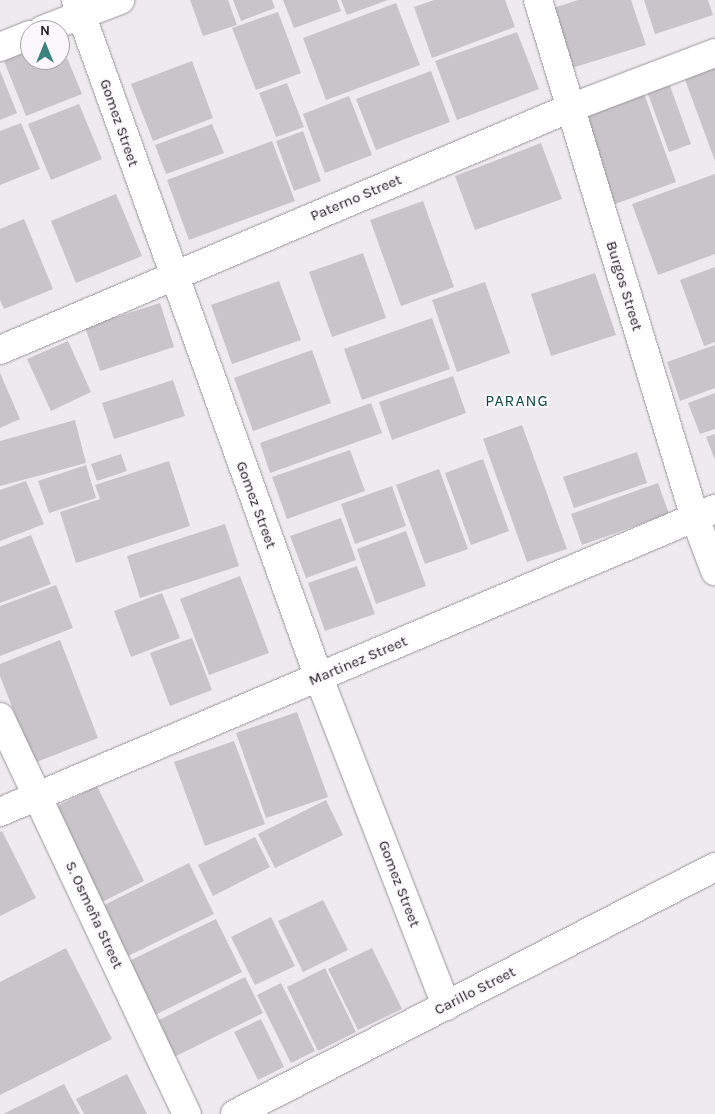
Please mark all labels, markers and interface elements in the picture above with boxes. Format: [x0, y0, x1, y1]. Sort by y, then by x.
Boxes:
north arrow [20, 20, 70, 70]
text: N [40, 22, 50, 39]
street label: Gomez Street [96, 77, 142, 169]
street label: Paterno Street [308, 171, 404, 225]
street label: Burgos Street [602, 239, 646, 333]
district label: PARANG [484, 391, 550, 411]
street label: Gomez Street [232, 459, 280, 551]
street label: Martinez Street [306, 632, 410, 690]
street label: Gomez Street [374, 838, 424, 930]
street label: S. Osmeña Street [61, 858, 127, 972]
street label: Carillo Street [431, 963, 519, 1019]

